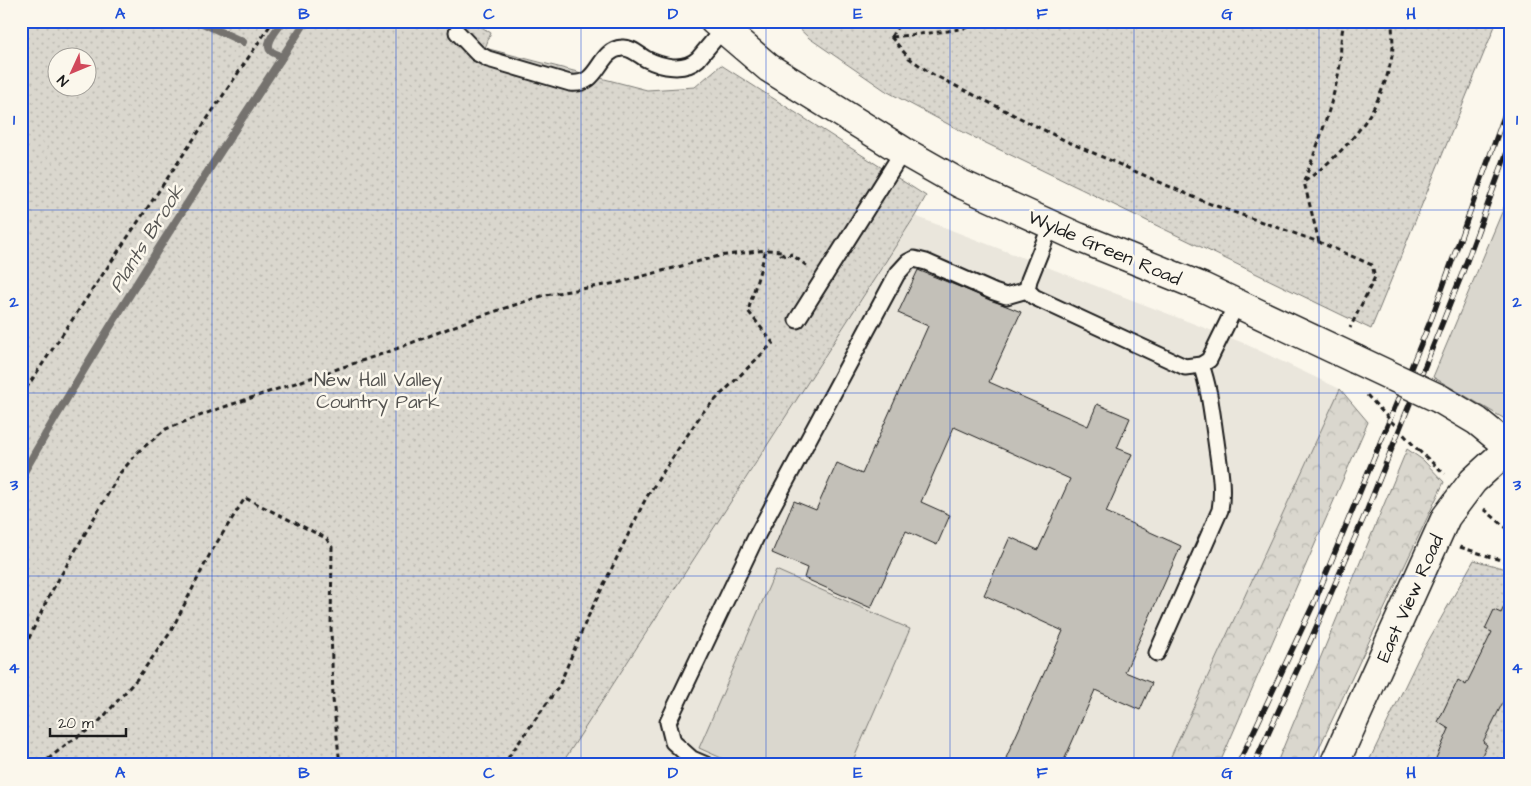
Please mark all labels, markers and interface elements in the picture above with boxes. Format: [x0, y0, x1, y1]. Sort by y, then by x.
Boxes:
text: A [115, 3, 126, 25]
text: B [298, 3, 310, 25]
text: C [483, 3, 495, 25]
text: D [668, 3, 679, 25]
text: E [853, 3, 863, 25]
text: F [1036, 3, 1048, 25]
text: G [1221, 3, 1233, 25]
text: H [1406, 3, 1416, 25]
north arrow [48, 48, 98, 98]
text: N [53, 70, 74, 90]
text: 1 [13, 109, 16, 131]
text: 1 [1516, 109, 1519, 131]
water label: Plants Brook [103, 179, 191, 298]
street label: Wylde Green Road [1023, 204, 1185, 294]
text: 2 [8, 291, 19, 313]
text: 2 [1511, 291, 1522, 313]
park label: New Hall Valley Country Park [314, 367, 443, 417]
text: 3 [9, 474, 19, 496]
text: 3 [1512, 474, 1522, 496]
street label: East View Road [1370, 530, 1451, 667]
text: 4 [9, 657, 20, 679]
text: 4 [1512, 657, 1523, 679]
scale bar [50, 706, 126, 738]
text: 20 m [58, 713, 94, 734]
text: A [115, 762, 126, 784]
text: B [298, 762, 310, 784]
text: C [483, 762, 495, 784]
text: D [668, 762, 679, 784]
text: E [853, 762, 863, 784]
text: F [1036, 762, 1048, 784]
text: G [1221, 762, 1233, 784]
text: H [1406, 762, 1416, 784]

